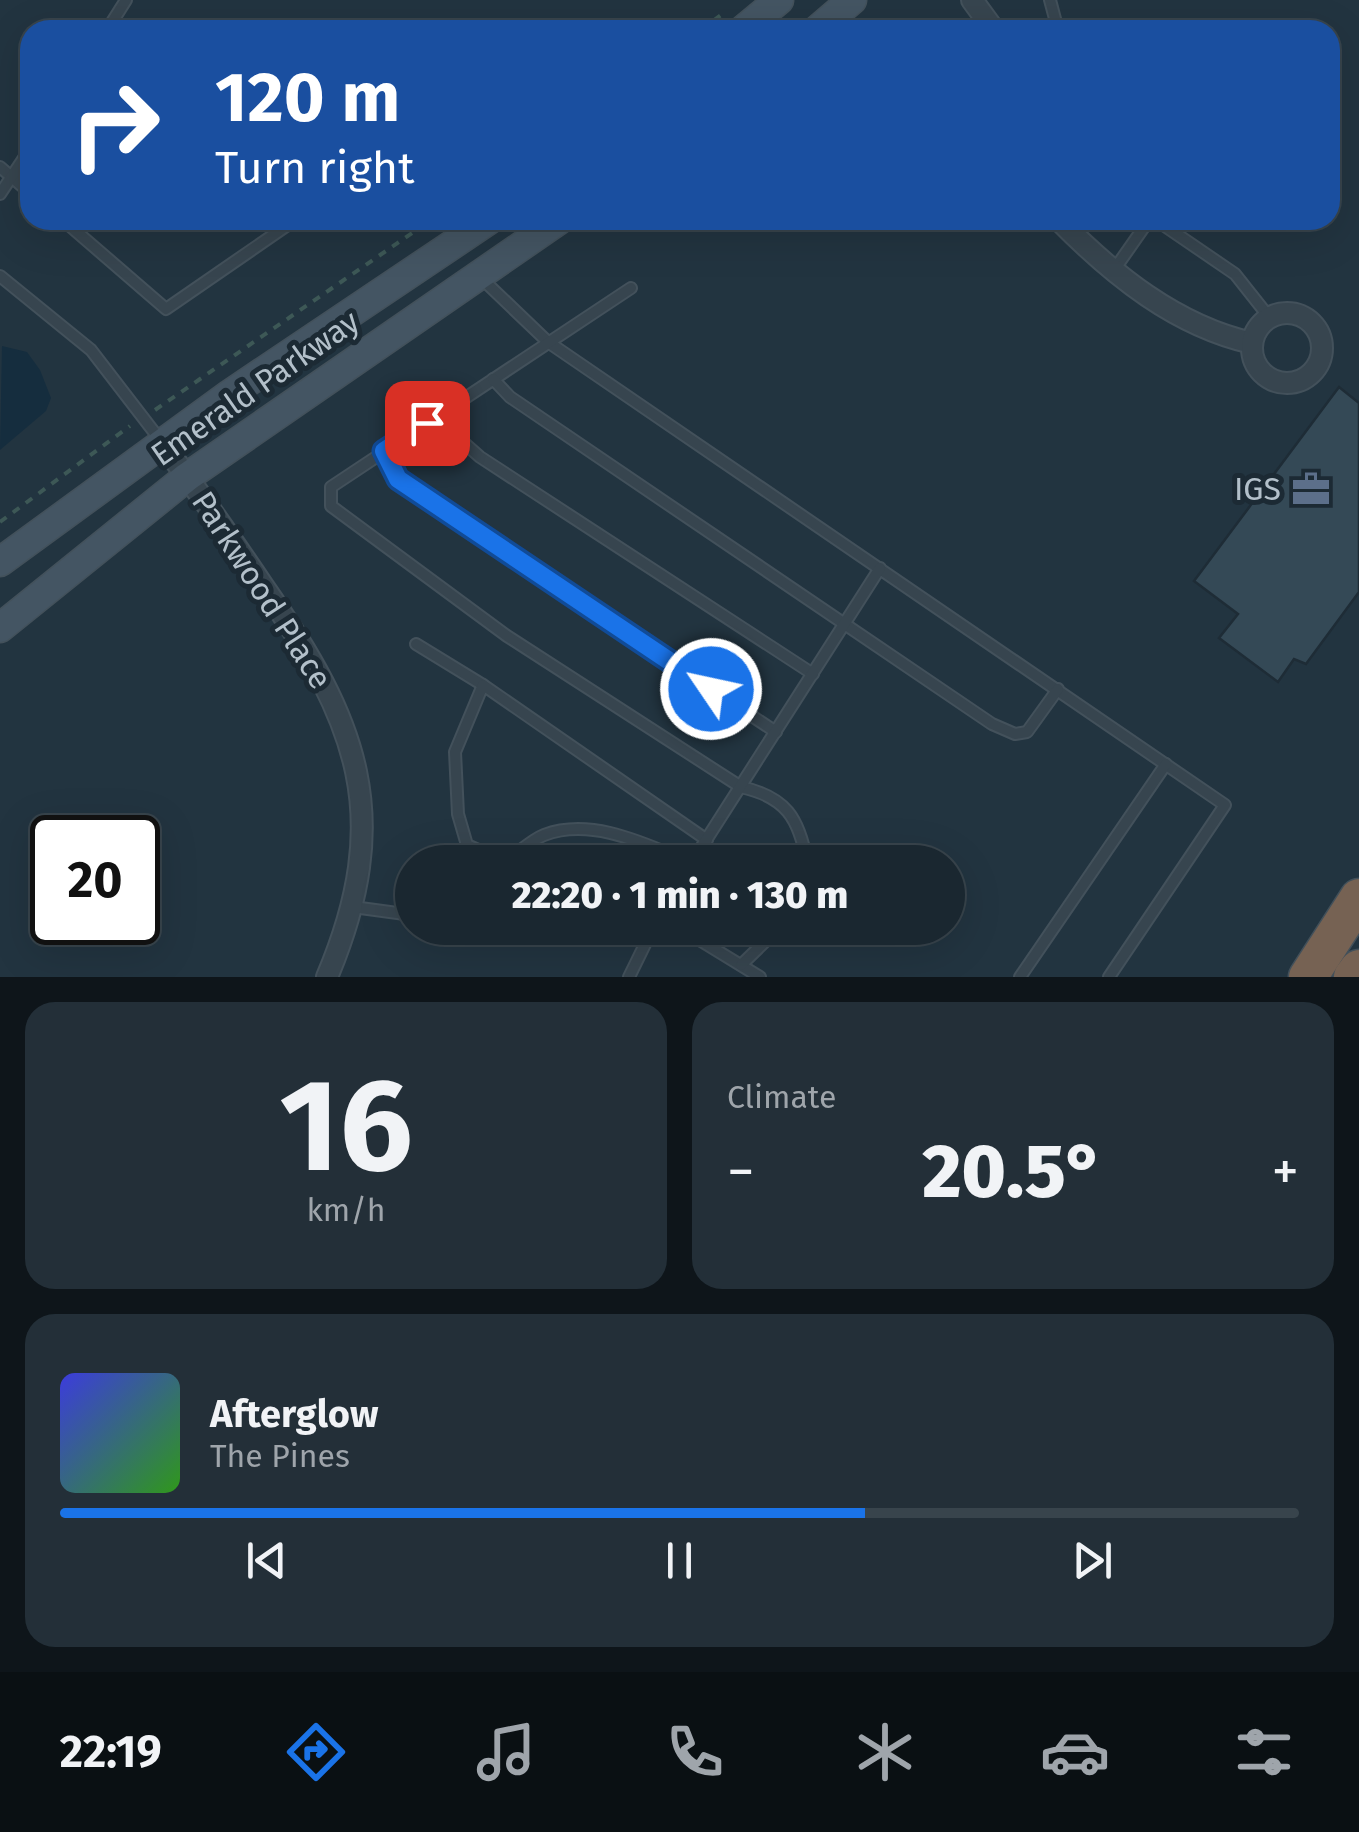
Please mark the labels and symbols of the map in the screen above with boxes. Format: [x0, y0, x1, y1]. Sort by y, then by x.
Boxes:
street label: Emerald Parkway [144, 302, 366, 474]
pin [385, 381, 470, 466]
office icon: IGS [1290, 468, 1332, 510]
place label: IGS [1234, 470, 1281, 508]
street label: Parkwood Place [184, 484, 340, 696]
position arrow [659, 637, 763, 741]
speed limit sign: 20 [30, 815, 160, 945]

